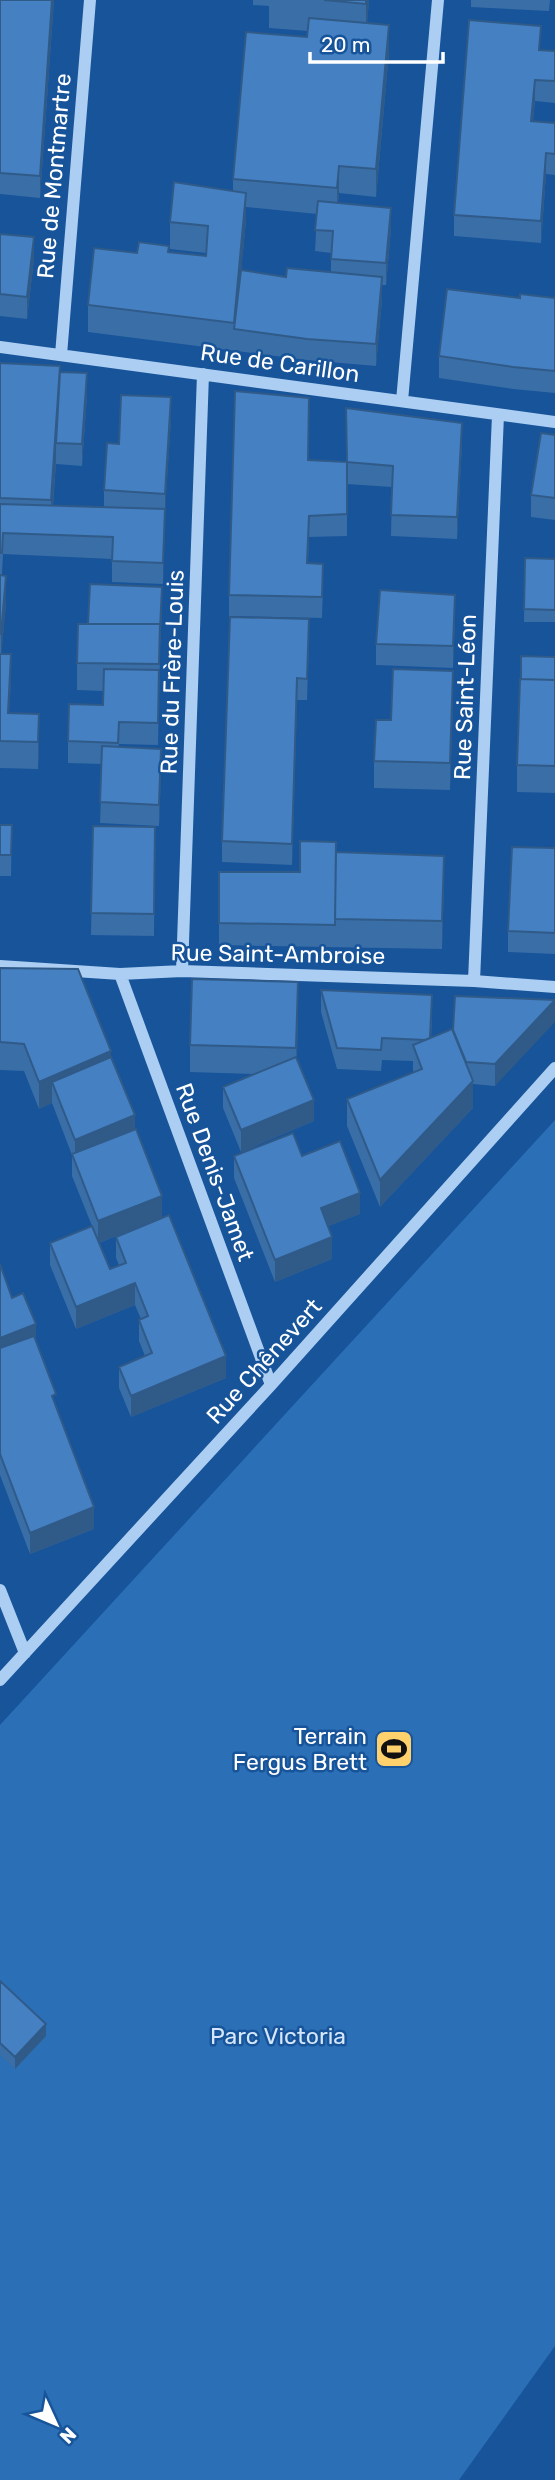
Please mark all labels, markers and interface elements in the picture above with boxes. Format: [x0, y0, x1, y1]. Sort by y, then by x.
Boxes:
scale bar [310, 21, 443, 65]
text: 20 m [321, 32, 370, 57]
street label: Rue de Montmartre [31, 72, 77, 280]
street label: Rue de Carillon [199, 338, 361, 388]
street label: Rue du Frère-Louis [154, 569, 190, 775]
street label: Rue Saint-Léon [448, 613, 482, 781]
street label: Rue Saint-Ambroise [170, 938, 386, 970]
street label: Rue Denis-Jamet [170, 1079, 260, 1265]
street label: Rue Chênevert [200, 1293, 328, 1429]
place label: Terrain Fergus Brett [233, 1722, 367, 1776]
sports icon: Terrain Fergus Brett [373, 1728, 415, 1770]
park label: Parc Victoria [210, 2022, 346, 2050]
north arrow [21, 2389, 91, 2459]
text: N [55, 2423, 81, 2448]

